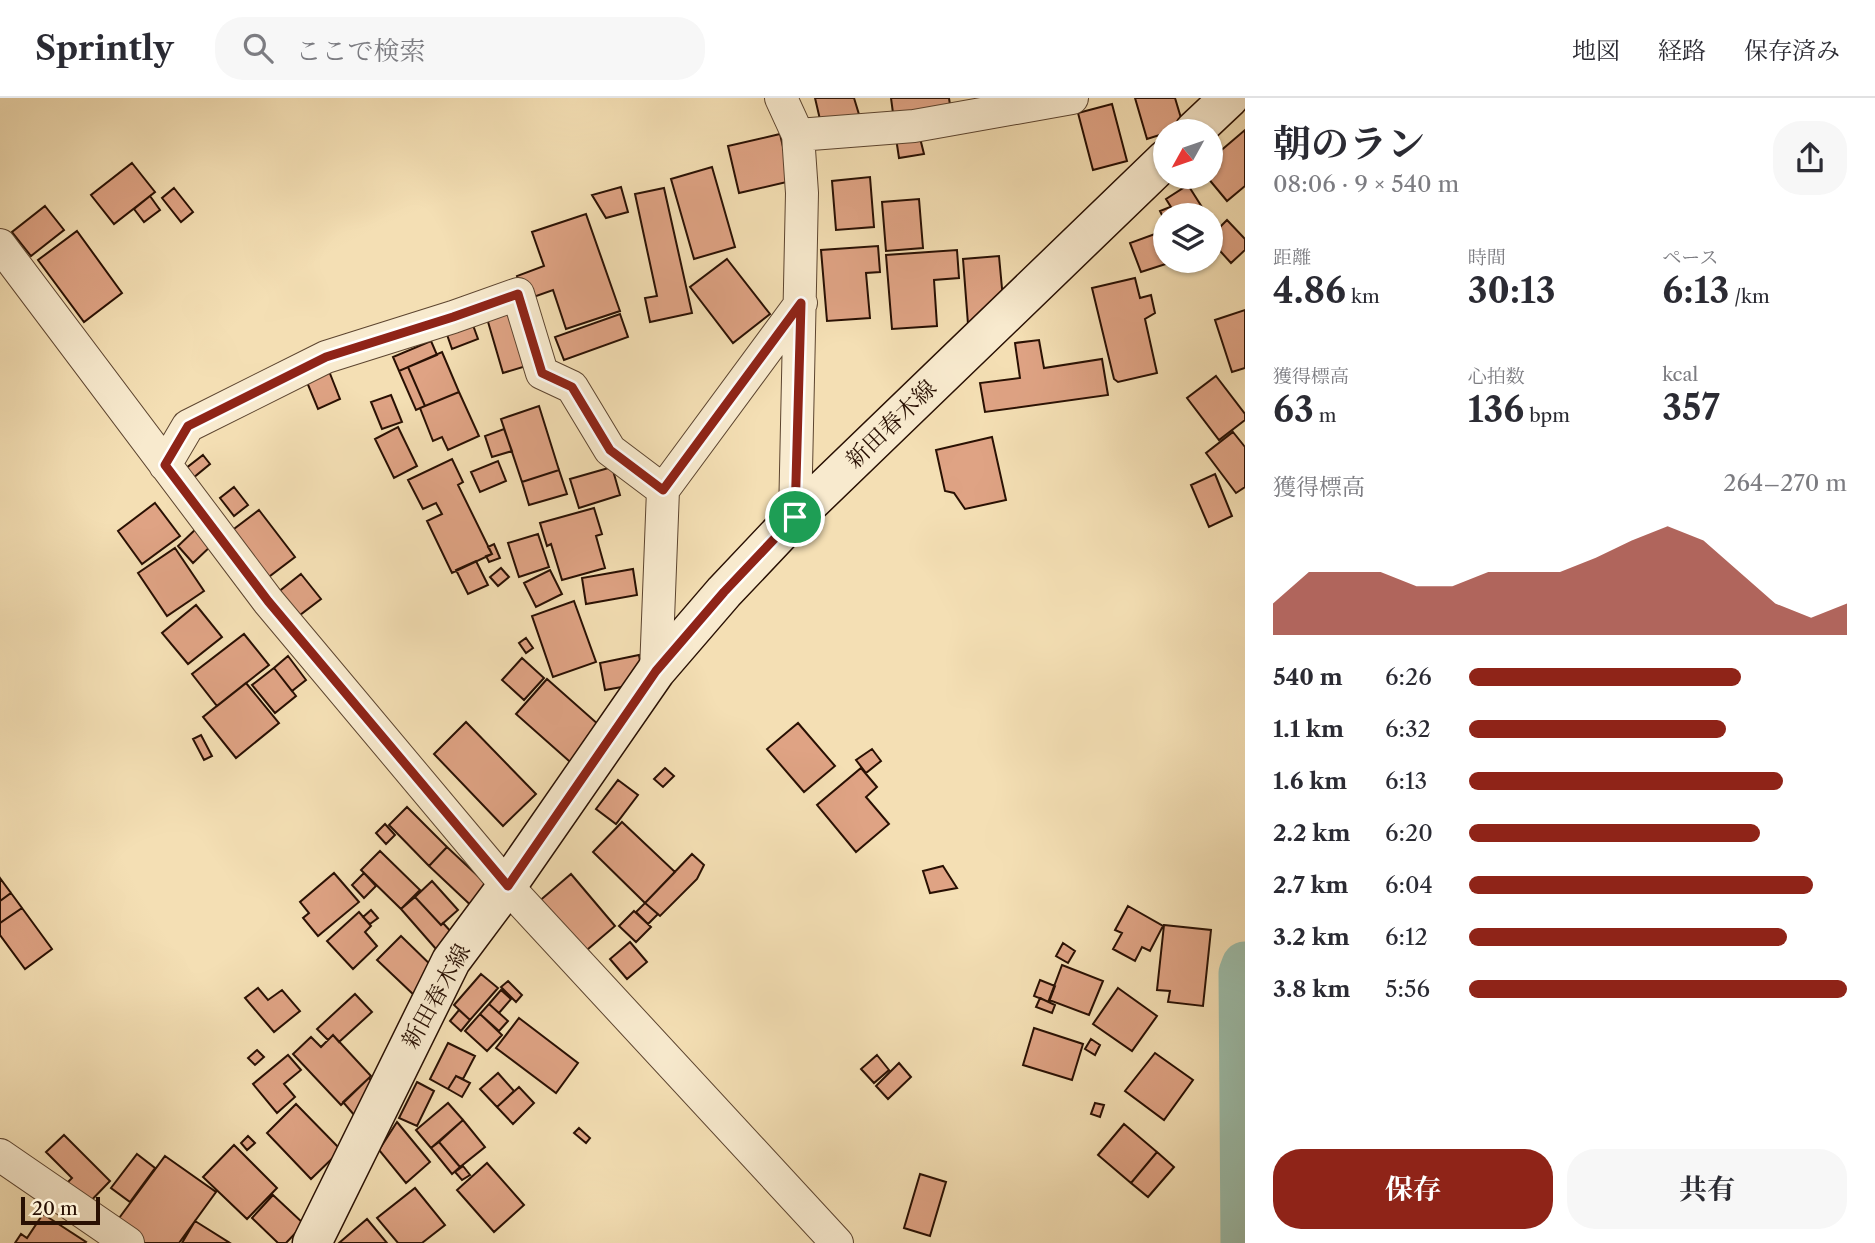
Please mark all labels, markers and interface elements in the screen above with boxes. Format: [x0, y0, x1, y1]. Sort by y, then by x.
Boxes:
search box [215, 17, 705, 80]
text: Sprintly [35, 28, 173, 69]
icon: search [239, 29, 277, 67]
text: ここで検索 [295, 35, 425, 67]
text: 地図 [1572, 36, 1620, 65]
text: 経路 [1658, 36, 1706, 65]
text: 保存済み [1744, 36, 1840, 65]
north arrow [1153, 119, 1223, 189]
map controls [1153, 119, 1223, 273]
text: 朝のラン [1273, 120, 1425, 167]
button: share [1773, 121, 1847, 195]
text: 08:06 · 9 × 540 m [1273, 170, 1459, 198]
button: layers [1153, 203, 1223, 273]
text: 距離 [1273, 246, 1311, 269]
text: 時間 [1468, 246, 1506, 269]
text: ペース [1662, 246, 1718, 269]
text: 4.86 [1273, 269, 1346, 312]
text: 30:13 [1468, 269, 1556, 312]
text: 6:13 [1662, 269, 1729, 312]
text: km [1346, 285, 1380, 308]
text: /km [1729, 285, 1770, 308]
text: kcal [1662, 363, 1698, 386]
text: 獲得標高 [1273, 365, 1349, 388]
text: 心拍数 [1468, 365, 1525, 388]
street label: 新田春木線 [840, 374, 942, 474]
text: 357 [1662, 386, 1720, 429]
text: 63 [1273, 388, 1314, 431]
text: 136 [1468, 388, 1524, 431]
text: m [1314, 404, 1336, 427]
text: bpm [1524, 404, 1570, 427]
text: 264–270 m [1723, 469, 1847, 497]
text: 獲得標高 [1273, 473, 1365, 501]
pin [765, 487, 825, 547]
icon: arrive [776, 498, 814, 536]
text: 540 m [1273, 663, 1343, 691]
text: 6:26 [1385, 663, 1432, 691]
text: 1.1 km [1273, 715, 1344, 743]
text: 6:32 [1385, 715, 1431, 743]
text: 1.6 km [1273, 767, 1347, 795]
text: 6:13 [1385, 767, 1427, 795]
text: 2.2 km [1273, 819, 1350, 847]
text: 6:20 [1385, 819, 1433, 847]
text: 2.7 km [1273, 871, 1349, 899]
text: 6:04 [1385, 871, 1433, 899]
text: 3.2 km [1273, 923, 1350, 951]
text: 6:12 [1385, 923, 1428, 951]
street label: 新田春木線 [396, 939, 476, 1053]
text: 3.8 km [1273, 975, 1350, 1003]
text: 5:56 [1385, 975, 1430, 1003]
button: 保存 [1273, 1149, 1553, 1229]
button: 共有 [1567, 1149, 1847, 1229]
scale bar [21, 1194, 100, 1226]
text: 20 m [32, 1197, 78, 1220]

